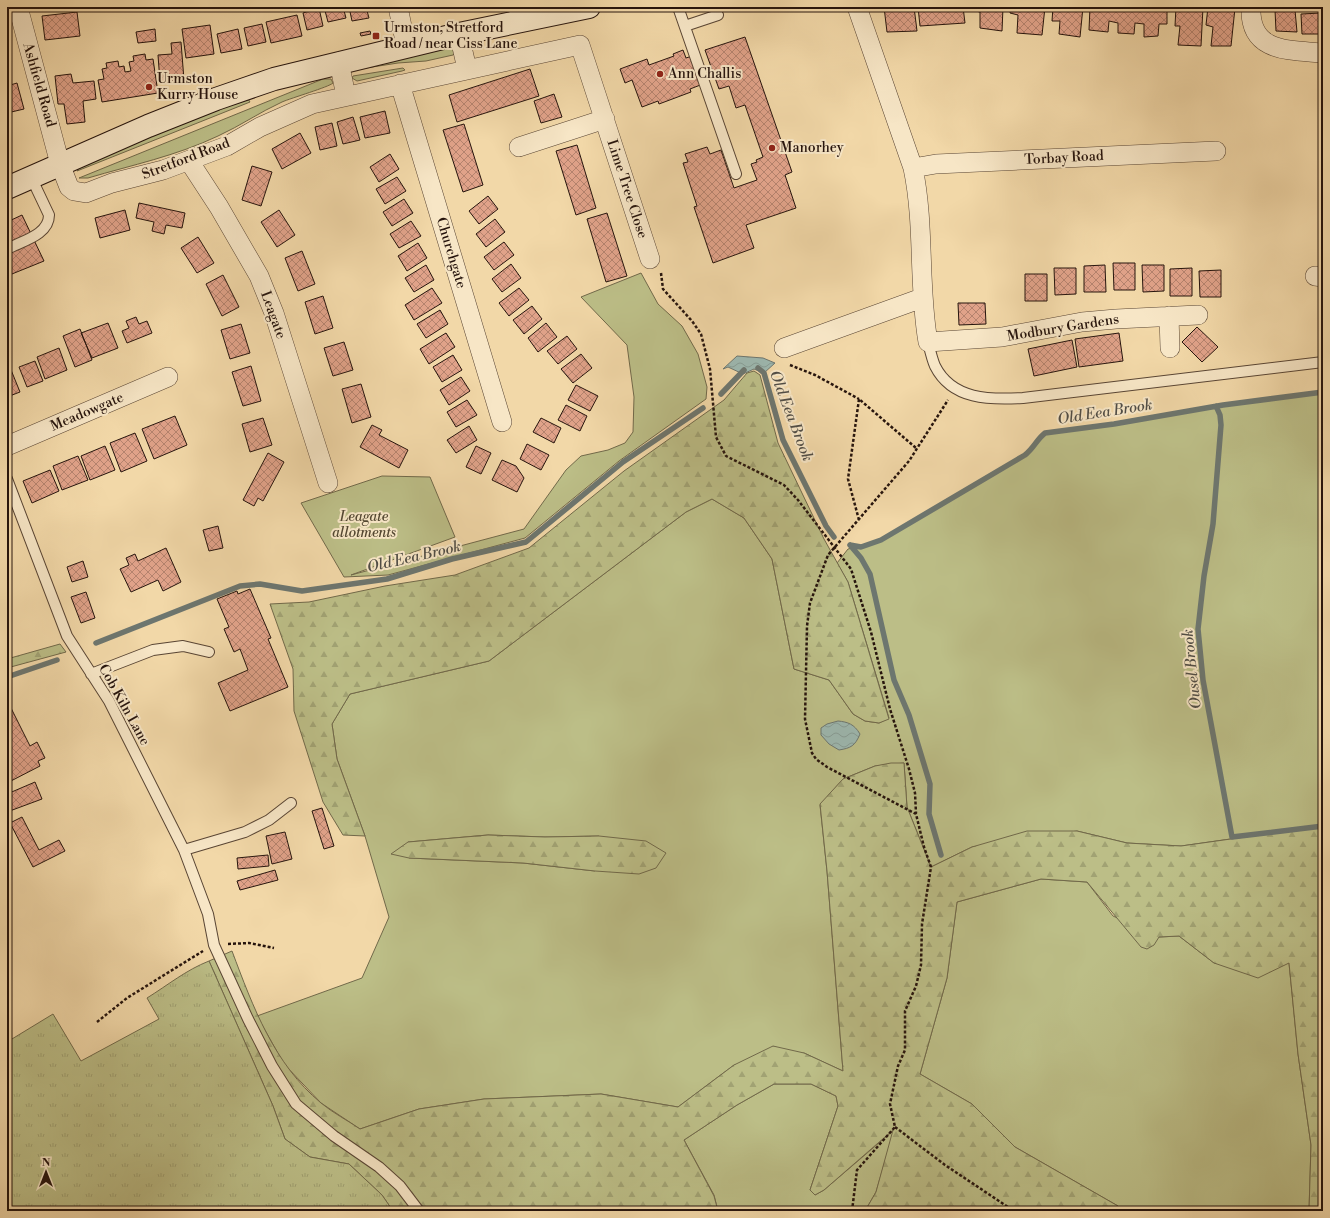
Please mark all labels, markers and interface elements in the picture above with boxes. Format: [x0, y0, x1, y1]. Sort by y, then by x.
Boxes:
place label: Urmston, Stretford Road / near Ciss Lane [384, 19, 517, 53]
marker: Urmston, Stretford Road / near Ciss Lane [371, 31, 381, 41]
street label: Ashfield Road [18, 40, 60, 129]
place label: Ann Challis [667, 65, 741, 83]
marker: Ann Challis [655, 69, 665, 79]
place label: Urmston Kurry House [157, 70, 238, 104]
marker: Urmston Kurry House [144, 82, 154, 92]
street label: Stretford Road [139, 134, 233, 184]
street label: Lime Tree Close [603, 137, 651, 241]
place label: Manorhey [780, 139, 844, 157]
marker: Manorhey [767, 143, 777, 153]
street label: Torbay Road [1024, 147, 1104, 169]
street label: Churchgate [432, 215, 470, 291]
street label: Leagate [256, 289, 290, 341]
street label: Modbury Gardens [1006, 310, 1120, 346]
water label: Old Eea Brook [765, 368, 817, 464]
street label: Meadowgate [48, 388, 126, 436]
water label: Old Eea Brook [1056, 395, 1154, 429]
park label: Leagate allotments [332, 508, 396, 542]
water label: Old Eea Brook [365, 537, 463, 577]
water label: Ousel Brook [1178, 628, 1206, 710]
street label: Cob Kiln Lane [94, 661, 154, 749]
north arrow [26, 1152, 66, 1192]
text: N [42, 1156, 51, 1170]

